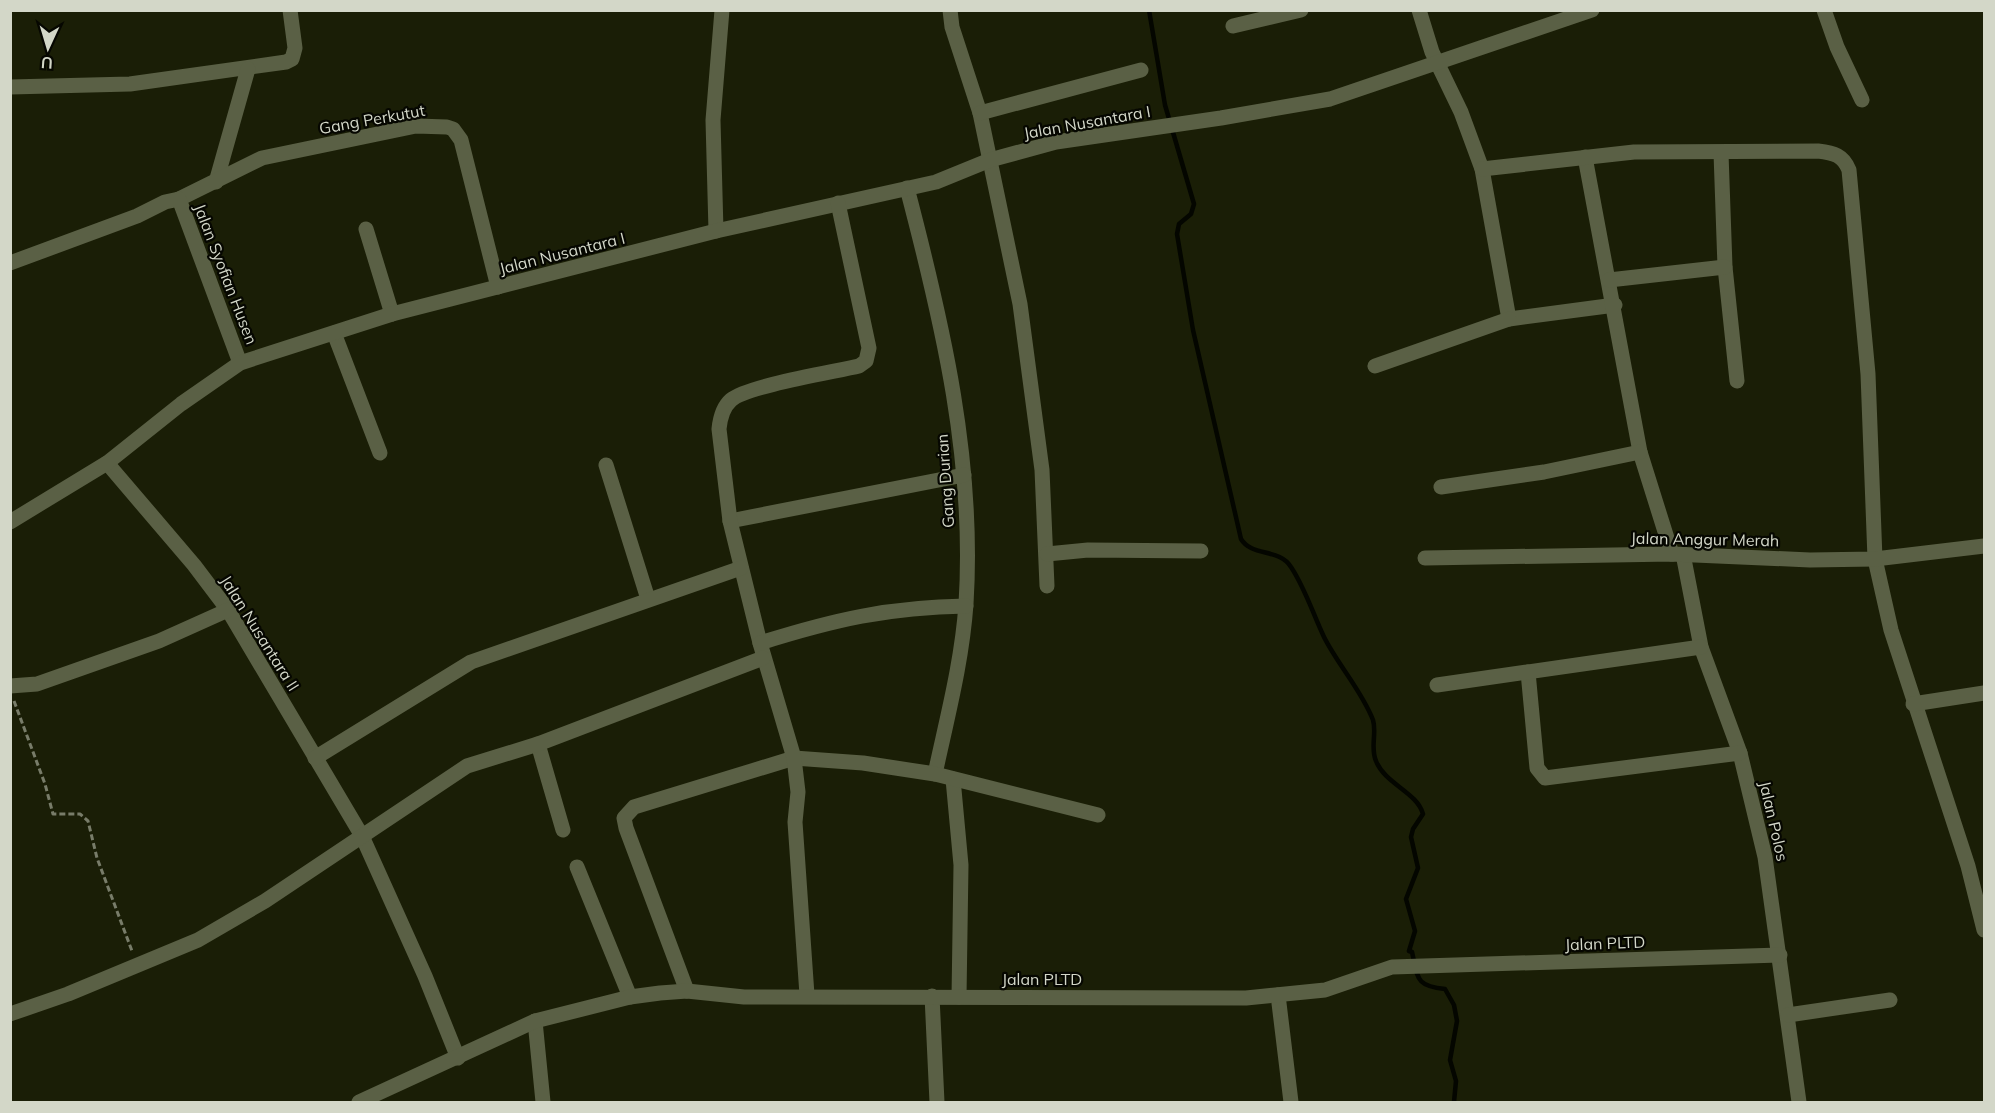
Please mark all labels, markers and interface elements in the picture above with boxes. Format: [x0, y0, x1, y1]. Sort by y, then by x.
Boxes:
north arrow [18, 18, 78, 78]
text: U [40, 53, 54, 73]
street label: Gang Perkutut [318, 100, 427, 138]
street label: Jalan Nusantara I [1022, 101, 1152, 143]
street label: Jalan Syofian Husen [190, 201, 262, 347]
street label: Jalan Nusantara I [497, 228, 627, 278]
street label: Gang Durian [932, 433, 958, 529]
street label: Jalan Anggur Merah [1631, 528, 1779, 550]
street label: Jalan Nusantara II [216, 571, 304, 695]
street label: Jalan Polos [1755, 779, 1793, 863]
street label: Jalan PLTD [1564, 932, 1646, 954]
street label: Jalan PLTD [1002, 969, 1082, 989]

